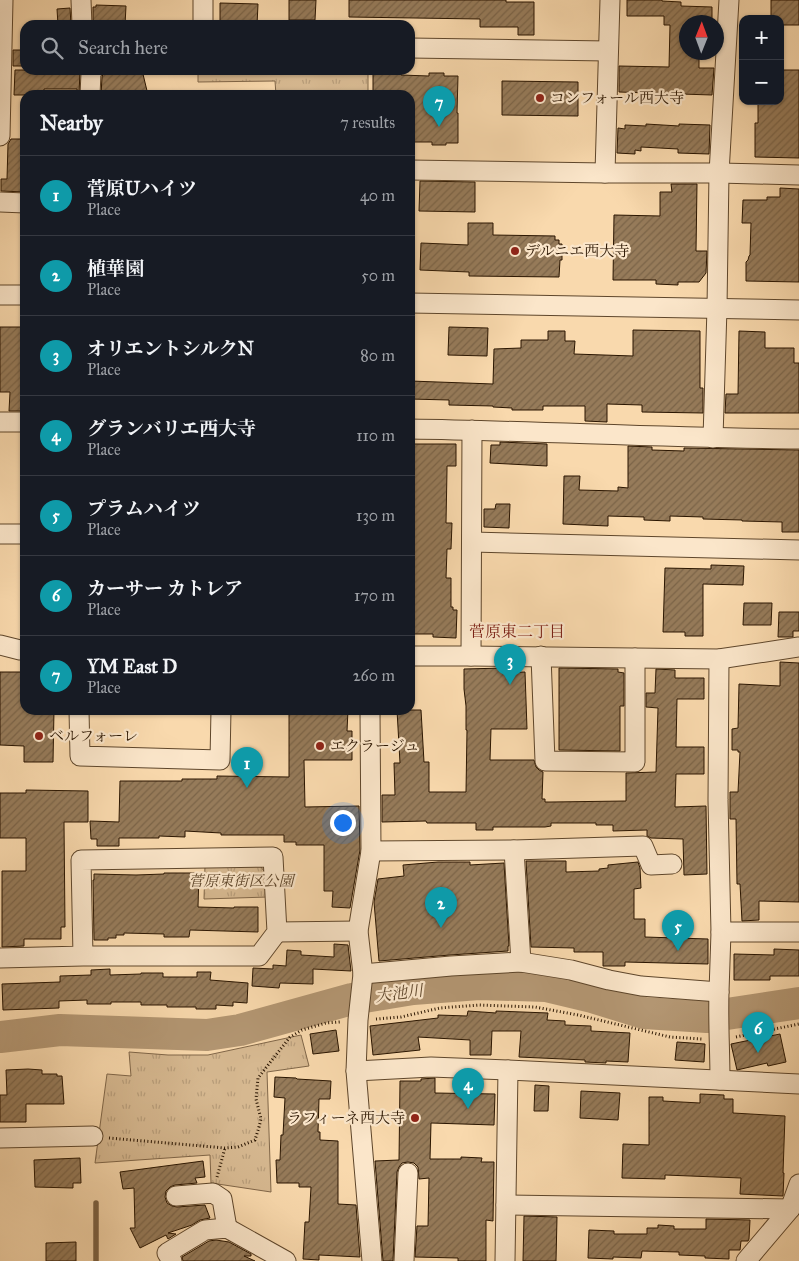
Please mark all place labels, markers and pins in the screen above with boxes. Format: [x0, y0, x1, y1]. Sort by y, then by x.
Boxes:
pin: 7 [423, 86, 455, 127]
place label: コンフォール西大寺 [550, 89, 684, 107]
marker: コンフォール西大寺 [534, 92, 546, 104]
place label: デルニエ西大寺 [525, 242, 629, 260]
marker: デルニエ西大寺 [509, 245, 521, 257]
pin: 3 [494, 644, 526, 685]
place label: ベルフォーレ [49, 727, 138, 745]
marker: ベルフォーレ [33, 730, 45, 742]
place label: エクラージュ [330, 737, 419, 755]
marker: エクラージュ [314, 740, 326, 752]
pin: 1 [231, 747, 263, 788]
pin: 2 [425, 887, 457, 928]
pin: 5 [662, 910, 694, 951]
pin: 6 [742, 1012, 774, 1053]
pin: 4 [452, 1068, 484, 1109]
place label: ラフィーネ西大寺 [287, 1109, 405, 1127]
marker: ラフィーネ西大寺 [409, 1112, 421, 1124]

